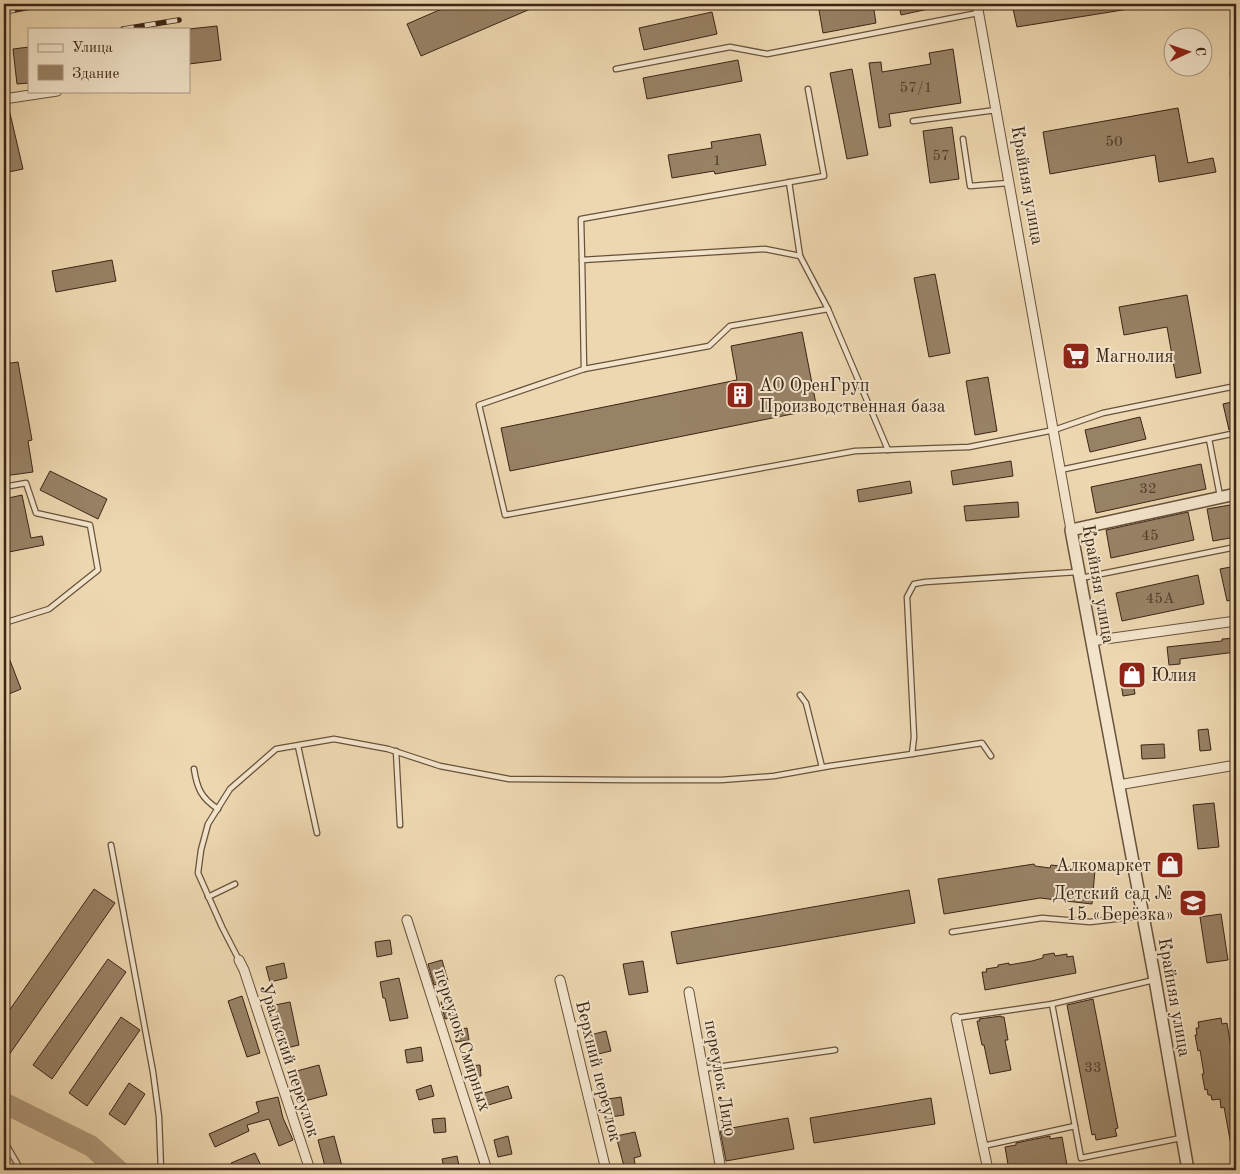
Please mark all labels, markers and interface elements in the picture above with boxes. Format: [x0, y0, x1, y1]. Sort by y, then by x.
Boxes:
legend [28, 28, 190, 92]
north arrow [1162, 28, 1212, 78]
text: Улица [72, 41, 113, 56]
text: С [1193, 46, 1207, 56]
text: Здание [72, 67, 119, 82]
house number: 57/1 [900, 81, 932, 96]
street label: Крайняя улица [1008, 124, 1046, 246]
house number: 50 [1105, 135, 1123, 150]
house number: 57 [932, 149, 950, 164]
house number: 1 [713, 154, 721, 169]
supermarket icon: Магнолия [1061, 341, 1091, 371]
place label: Магнолия [1095, 348, 1174, 366]
place label: АО ОренГруп Производственная база [759, 377, 946, 416]
building icon: АО ОренГруп Производственная база [725, 380, 755, 410]
house number: 32 [1139, 482, 1157, 497]
street label: Крайняя улица [1079, 523, 1117, 645]
house number: 45 [1141, 529, 1159, 544]
house number: 45А [1146, 592, 1175, 607]
shop icon: Юлия [1117, 660, 1147, 690]
place label: Юлия [1151, 667, 1197, 685]
shop icon: Алкомаркет [1155, 850, 1185, 880]
place label: Алкомаркет [1056, 857, 1151, 875]
place label: Детский сад № 15 «Берёзка» [1053, 885, 1174, 924]
school or university icon: Детский сад № 15 «Берёзка» [1178, 888, 1208, 918]
street label: Крайняя улица [1155, 936, 1193, 1058]
street label: переулок Смирных [430, 967, 494, 1114]
street label: Уральский переулок [256, 981, 322, 1139]
street label: Верхний переулок [572, 999, 624, 1144]
street label: переулок Лидо [701, 1019, 739, 1138]
house number: 33 [1084, 1061, 1102, 1076]

